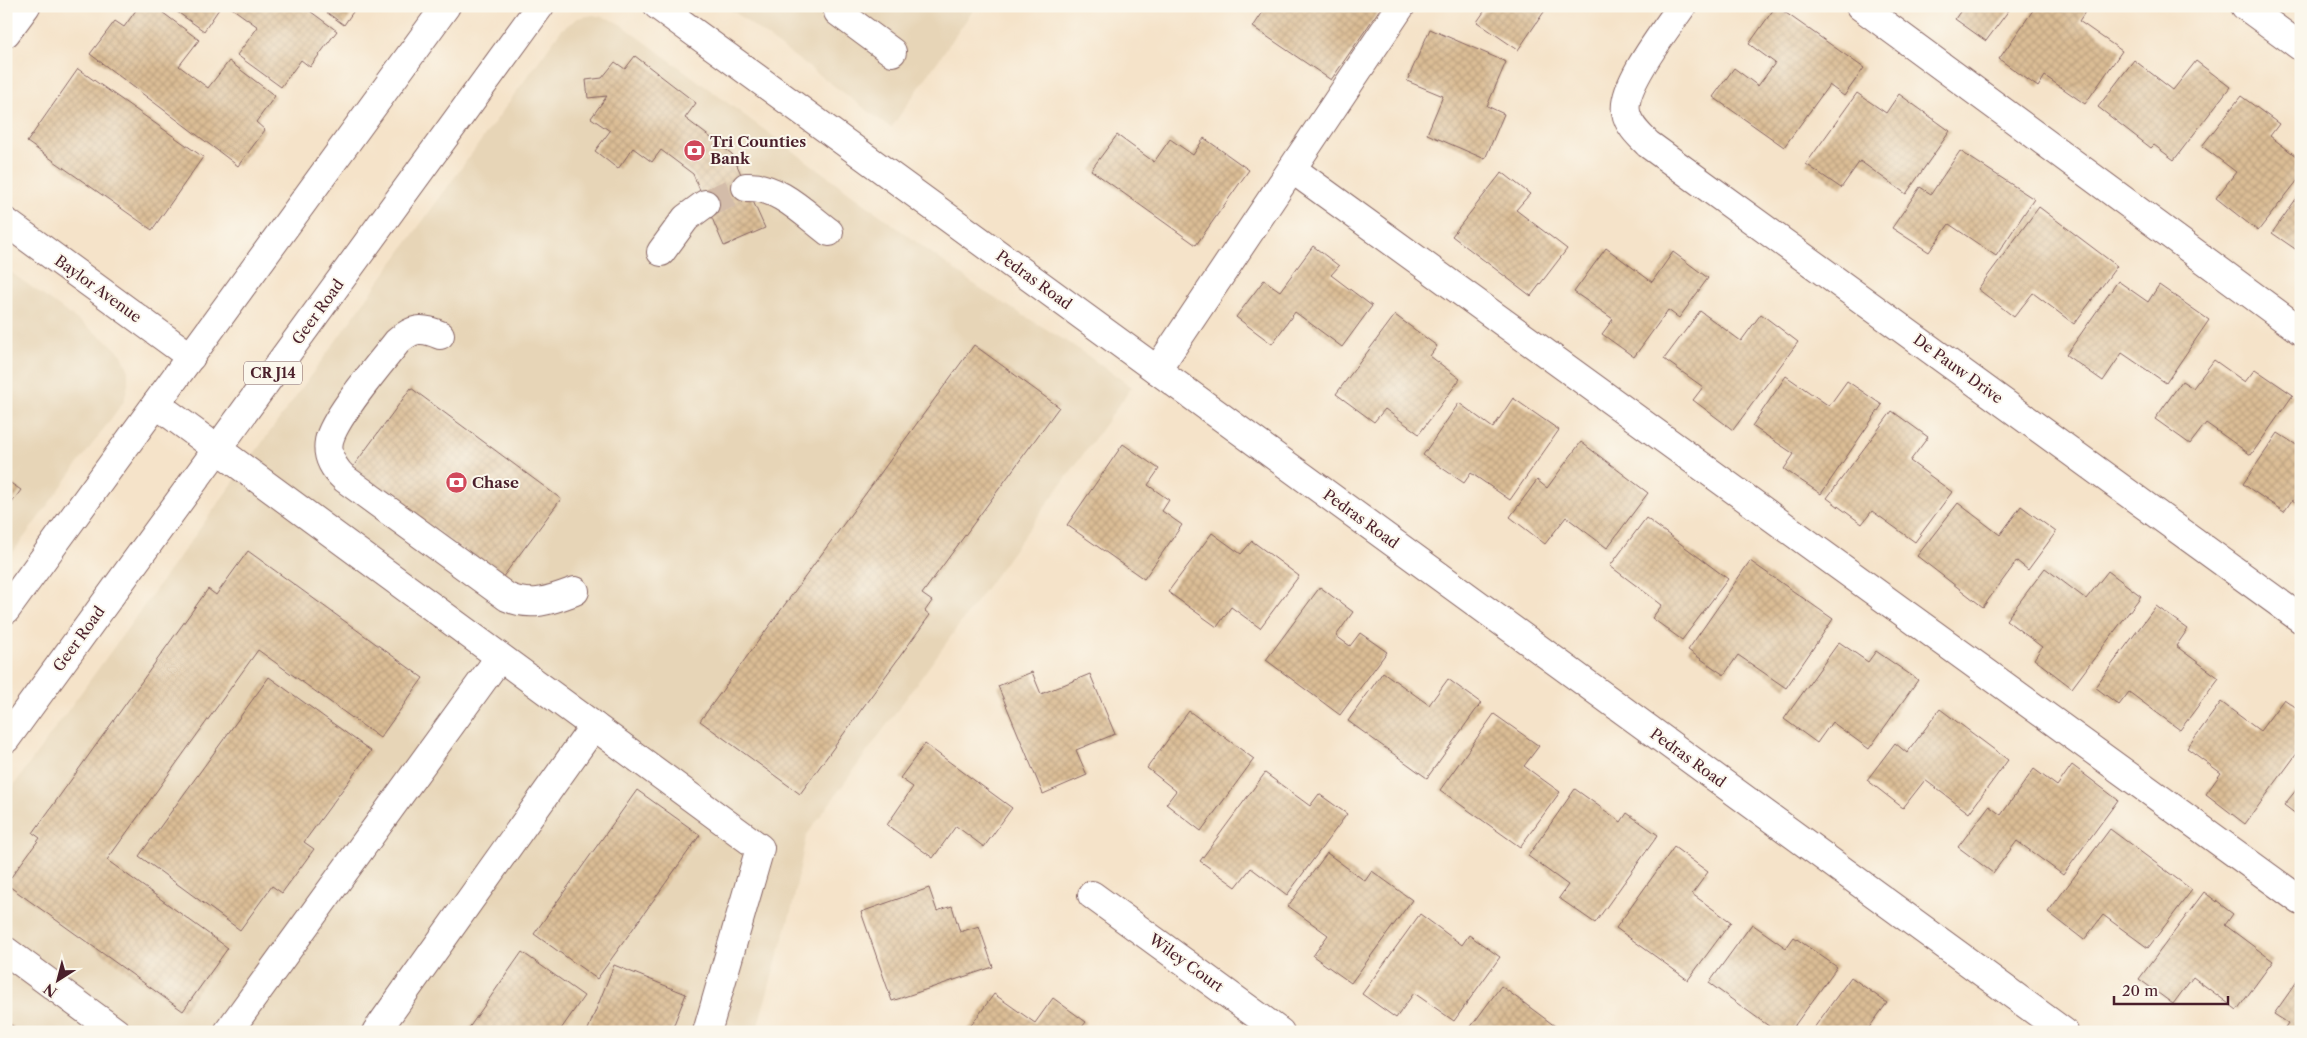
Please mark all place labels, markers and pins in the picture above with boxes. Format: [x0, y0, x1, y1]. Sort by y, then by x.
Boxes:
place label: Tri Counties Bank [710, 132, 806, 168]
bank icon: Tri Counties Bank [682, 139, 706, 163]
bank icon: Chase [444, 471, 468, 495]
place label: Chase [472, 473, 519, 492]

